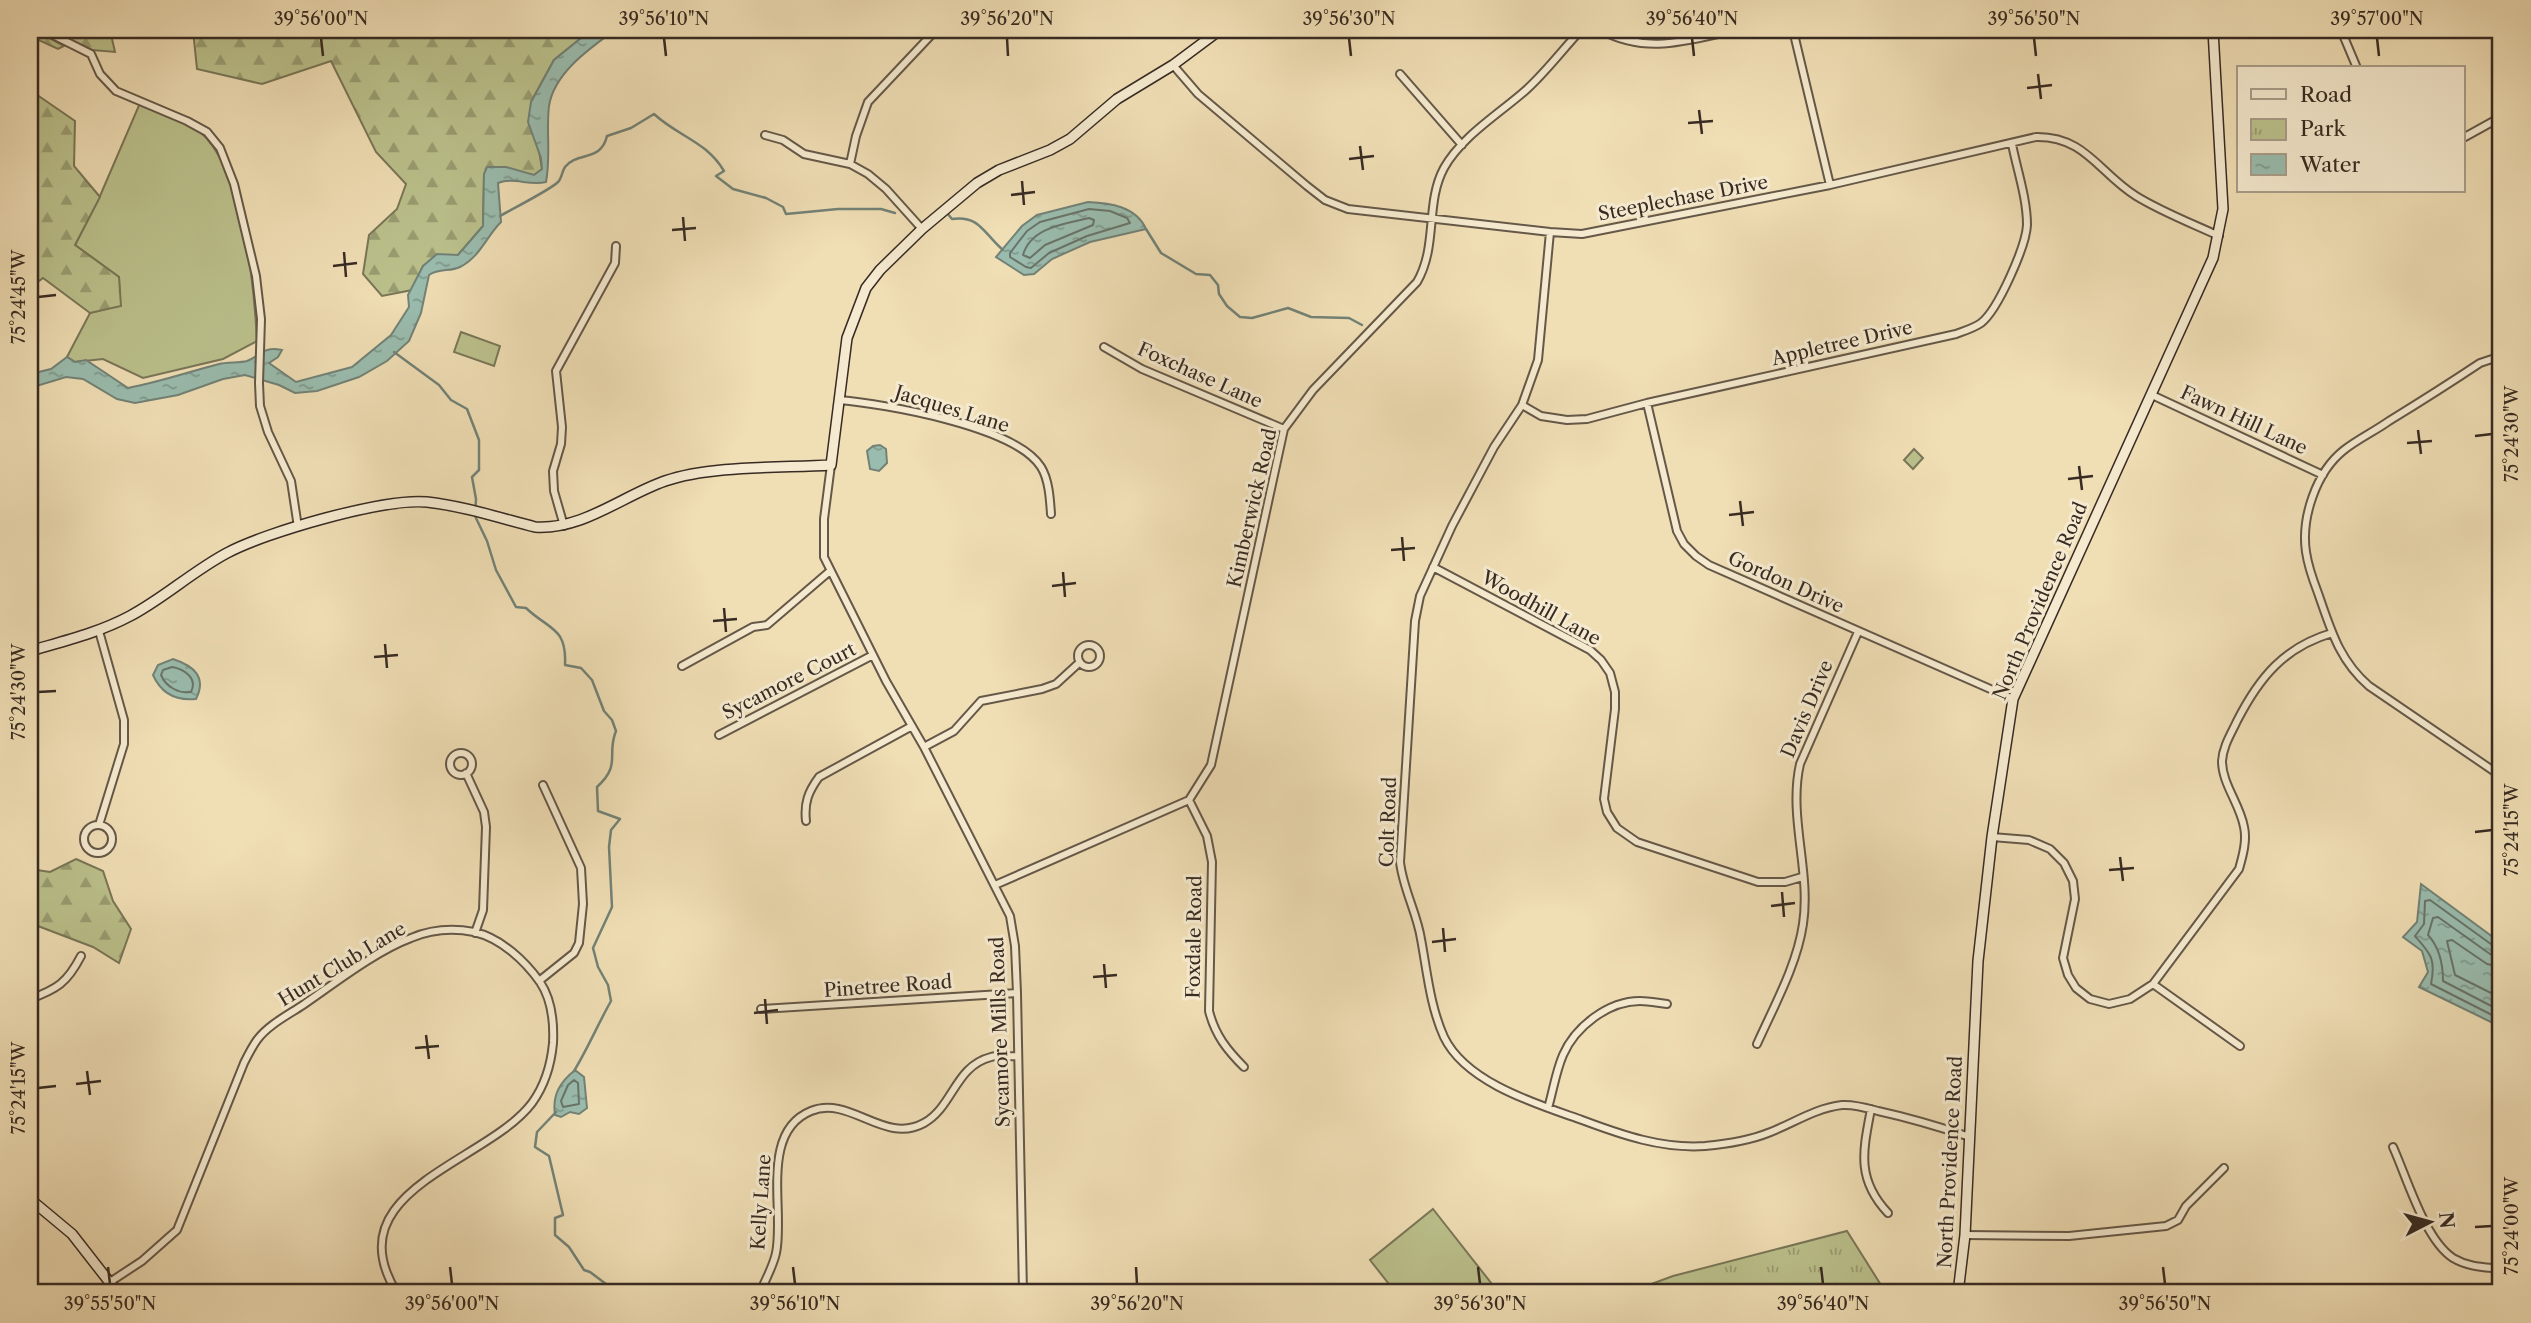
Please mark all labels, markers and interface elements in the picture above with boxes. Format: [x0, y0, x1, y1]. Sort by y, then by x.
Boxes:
text: 39°56'00"N [274, 8, 368, 30]
text: 39°56'10"N [619, 8, 710, 30]
text: 39°56'20"N [960, 8, 1054, 30]
text: 39°56'30"N [1302, 8, 1396, 30]
text: 39°56'40"N [1646, 8, 1739, 30]
text: 39°56'50"N [1988, 8, 2081, 30]
text: 39°57'00"N [2330, 8, 2424, 30]
legend [2237, 66, 2464, 192]
text: Road [2300, 82, 2352, 107]
text: Park [2300, 116, 2346, 141]
text: Water [2299, 152, 2360, 177]
street label: Steeplechase Drive [1596, 170, 1770, 226]
text: 75°24'45"W [8, 248, 30, 344]
street label: Appletree Drive [1768, 316, 1915, 371]
street label: Foxchase Lane [1134, 337, 1266, 413]
street label: Jacques Lane [889, 380, 1012, 437]
street label: Fawn Hill Lane [2177, 381, 2311, 459]
text: 75°24'30"W [2501, 384, 2523, 482]
street label: Kimberwick Road [1223, 426, 1282, 590]
street label: North Providence Road [1988, 498, 2092, 703]
street label: Gordon Drive [1725, 546, 1847, 618]
street label: Woodhill Lane [1476, 565, 1605, 650]
street label: Sycamore Court [718, 637, 860, 725]
text: 75°24'30"W [8, 642, 30, 740]
street label: Davis Drive [1776, 657, 1838, 761]
street label: Colt Road [1375, 776, 1401, 868]
text: 75°24'15"W [2501, 782, 2523, 876]
street label: Foxdale Road [1181, 875, 1207, 999]
street label: Hunt Club Lane [274, 917, 410, 1011]
street label: Sycamore Mills Road [985, 936, 1015, 1128]
street label: Pinetree Road [823, 970, 953, 1002]
text: 75°24'15"W [8, 1040, 30, 1134]
street label: North Providence Road [1933, 1055, 1967, 1269]
street label: Kelly Lane [746, 1153, 776, 1251]
text: 75°24'00"W [2501, 1176, 2523, 1275]
north arrow [2394, 1186, 2464, 1256]
text: N [2434, 1211, 2459, 1230]
text: 39°55'50"N [64, 1293, 156, 1315]
text: 39°56'00"N [405, 1293, 499, 1315]
text: 39°56'10"N [750, 1293, 841, 1315]
text: 39°56'20"N [1090, 1293, 1184, 1315]
text: 39°56'30"N [1433, 1293, 1527, 1315]
text: 39°56'40"N [1777, 1293, 1870, 1315]
text: 39°56'50"N [2119, 1293, 2212, 1315]

